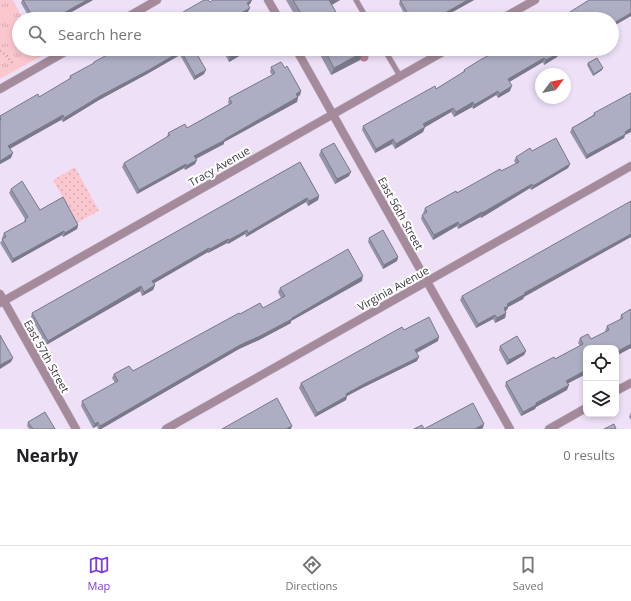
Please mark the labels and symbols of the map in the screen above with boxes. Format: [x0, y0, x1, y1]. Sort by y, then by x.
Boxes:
north arrow [535, 68, 571, 104]
street label: Tracy Avenue [186, 142, 252, 190]
street label: East 56th Street [375, 174, 427, 252]
street label: Virginia Avenue [355, 262, 431, 314]
street label: East 57th Street [21, 317, 73, 395]

